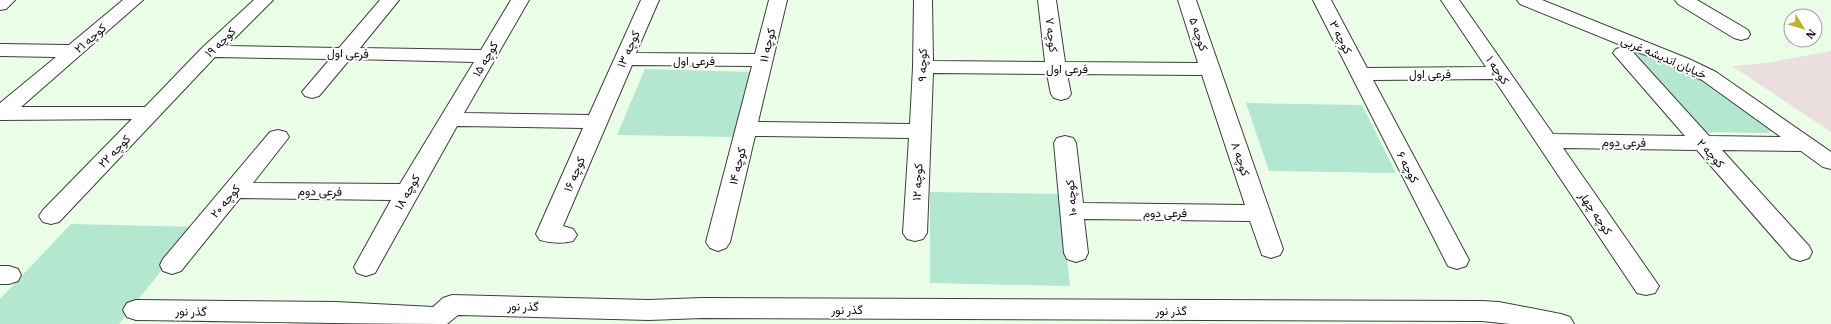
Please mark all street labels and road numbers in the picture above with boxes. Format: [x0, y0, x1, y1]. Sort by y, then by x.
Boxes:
street label: کوچه ۵ [1185, 15, 1212, 53]
street label: کوچه ۷ [1041, 17, 1062, 53]
street label: کوچه ۳ [1325, 18, 1356, 57]
street label: کوچه ۲۱ [71, 20, 110, 57]
street label: کوچه ۱۹ [201, 24, 239, 61]
street label: کوچه ۱۱ [756, 26, 779, 64]
street label: کوچه ۱۳ [613, 28, 644, 70]
street label: خیابان اندیشه غربی [1619, 32, 1709, 83]
street label: کوچه ۱۵ [469, 39, 502, 80]
street label: فرعی اول [327, 45, 369, 62]
street label: کوچه ۹ [914, 48, 931, 82]
street label: فرعی اول [673, 53, 715, 69]
street label: کوچه ۱ [1482, 53, 1513, 88]
street label: فرعی اول [1046, 61, 1088, 77]
street label: فرعی اول [1409, 66, 1451, 82]
street label: کوچه ۲۲ [95, 131, 134, 171]
street label: فرعی دوم [1602, 134, 1646, 151]
street label: کوچه ۲ [1693, 135, 1728, 171]
street label: کوچه ۸ [1228, 140, 1254, 178]
street label: کوچه ۱۴ [725, 146, 750, 187]
street label: کوچه ۶ [1393, 149, 1423, 186]
street label: کوچه ۱۶ [560, 154, 589, 194]
street label: کوچه ۱۲ [909, 163, 926, 201]
street label: کوچه ۱۸ [391, 172, 424, 213]
street label: کوچه ۱۰ [1062, 179, 1081, 217]
street label: کوچه ۲۰ [207, 181, 244, 221]
street label: فرعی دوم [298, 183, 342, 200]
street label: کوچه چهار [1575, 188, 1616, 238]
street label: فرعی دوم [1143, 205, 1187, 221]
street label: گذر نور [506, 298, 539, 315]
street label: گذر نور [830, 302, 863, 318]
street label: گذر نور [174, 303, 207, 320]
street label: گذر نور [1154, 303, 1187, 319]

